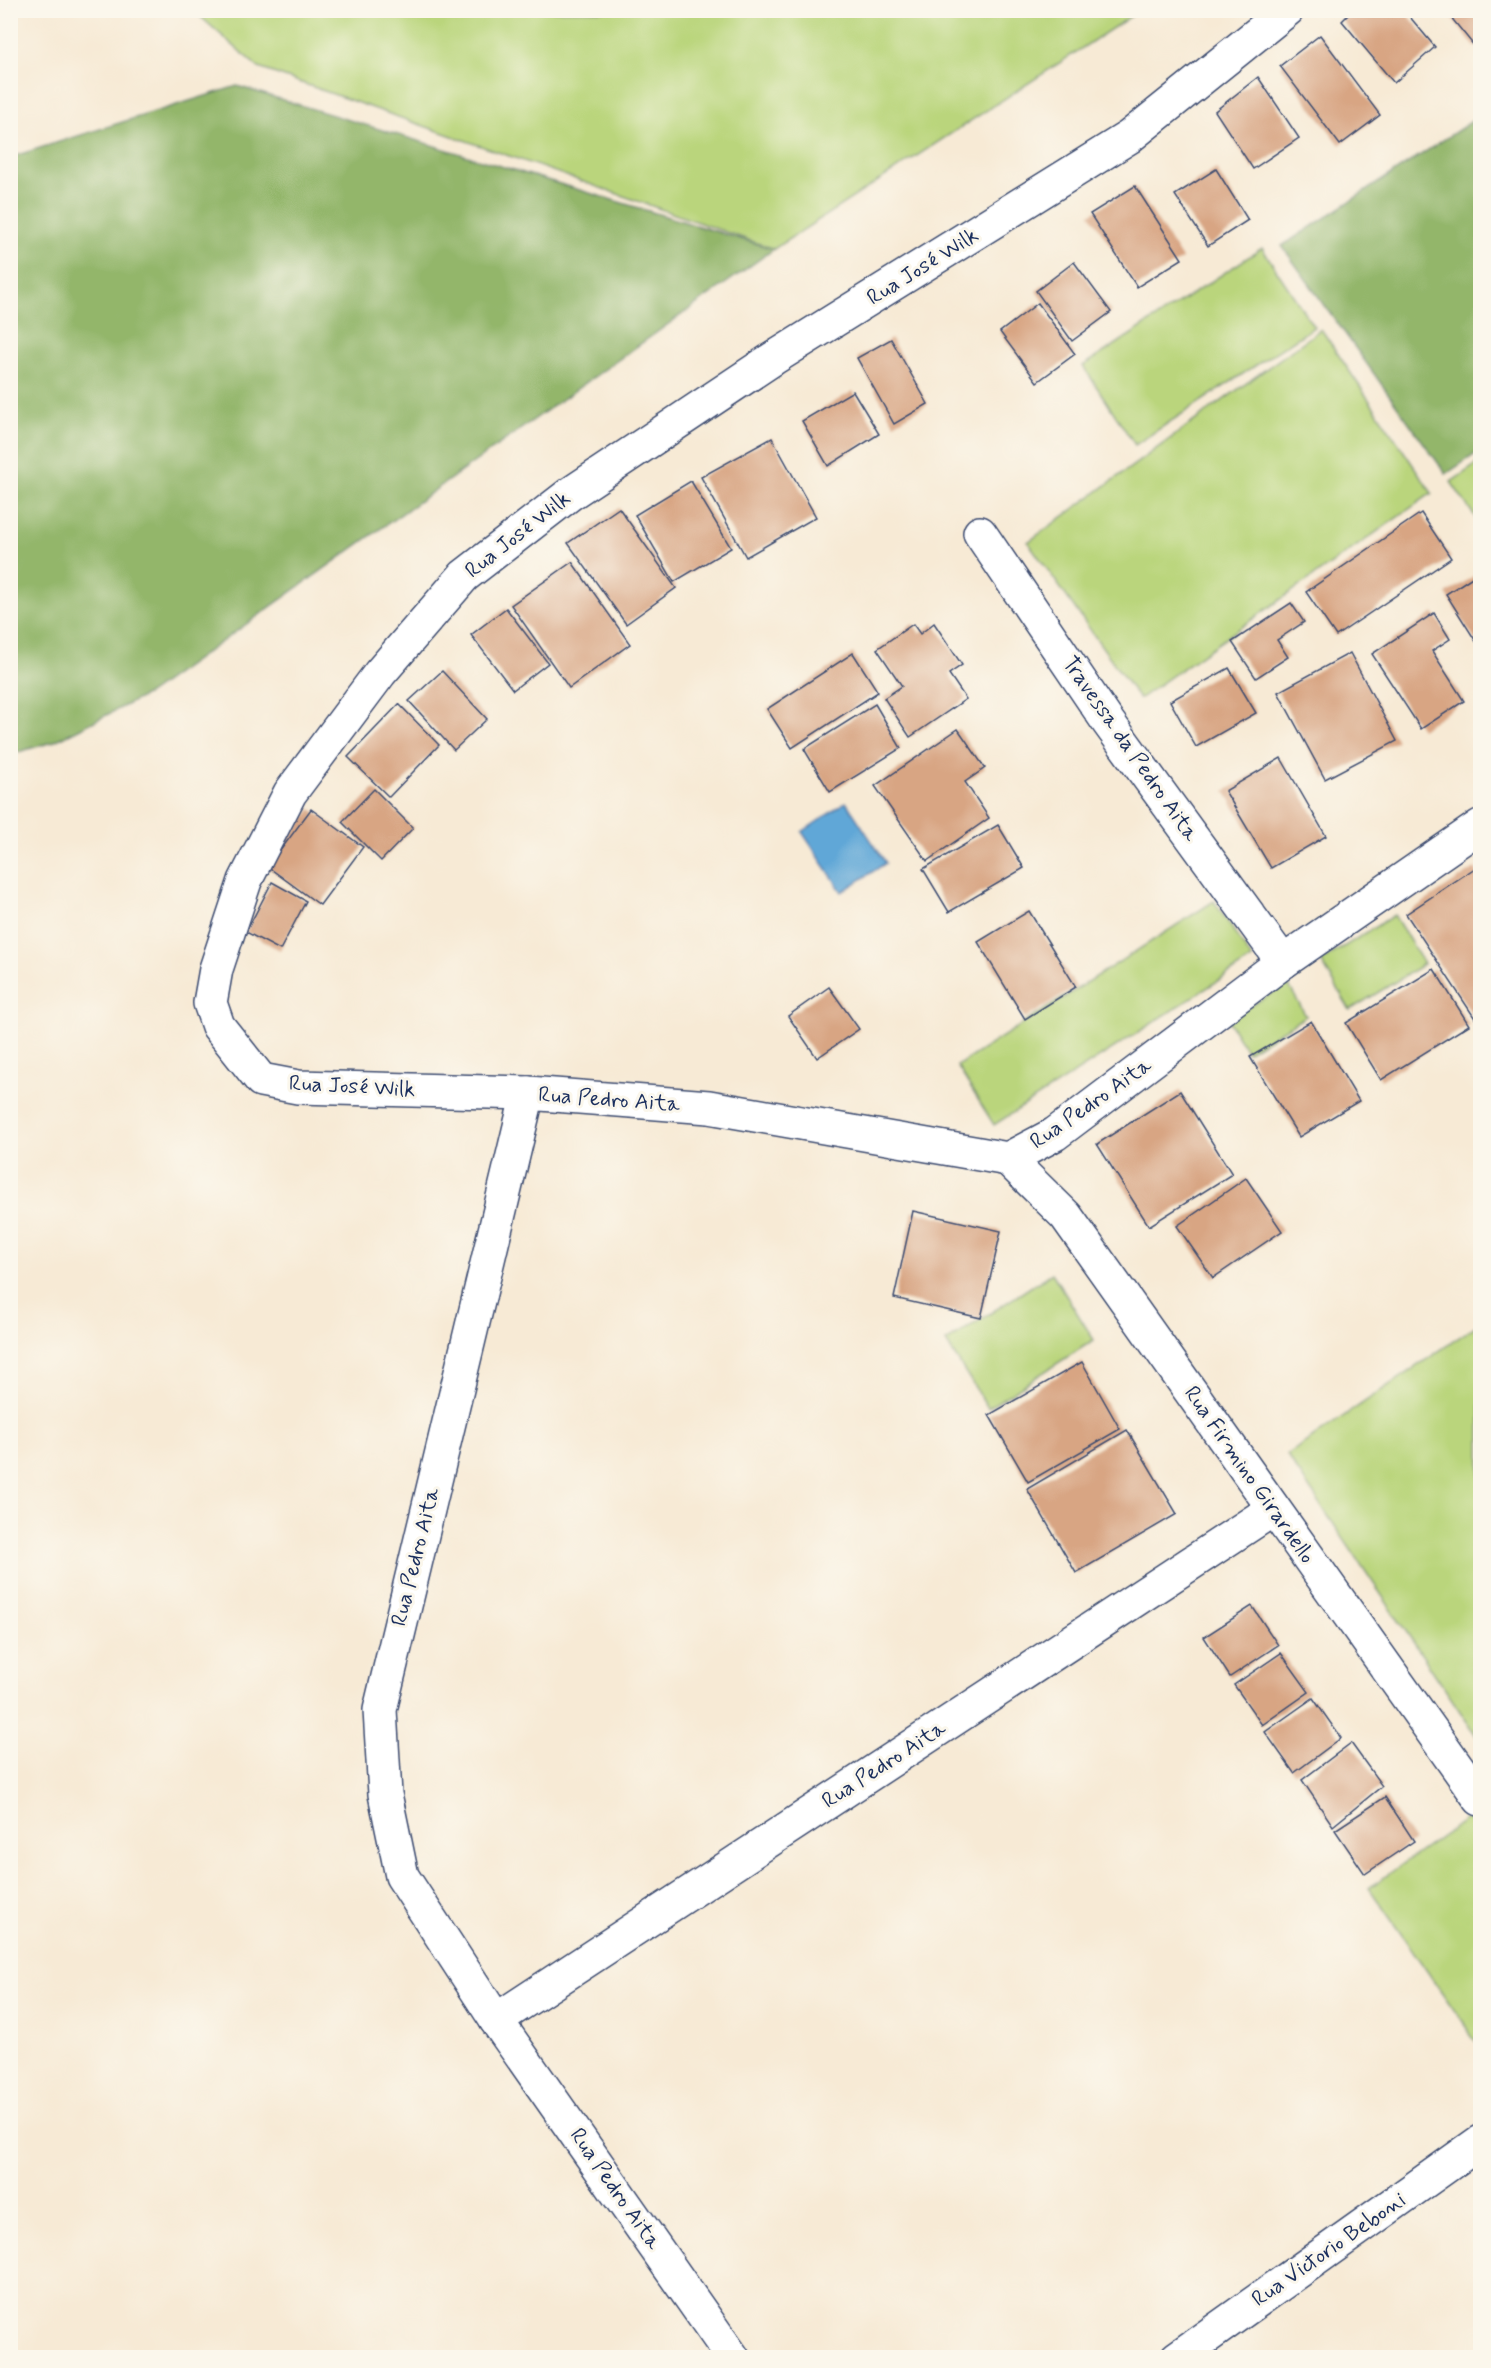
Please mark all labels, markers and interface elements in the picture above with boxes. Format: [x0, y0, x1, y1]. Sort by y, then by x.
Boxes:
street label: Rua José Wilk [862, 222, 984, 312]
street label: Rua José Wilk [460, 485, 576, 585]
street label: Travessa da Pedro Aita [1056, 651, 1205, 848]
street label: Rua Pedro Aita [1025, 1051, 1158, 1156]
street label: Rua José Wilk [288, 1070, 416, 1104]
street label: Rua Pedro Aita [537, 1081, 682, 1119]
street label: Rua Firmino Girardello [1177, 1381, 1321, 1569]
street label: Rua Pedro Aita [385, 1484, 447, 1629]
street label: Rua Pedro Aita [817, 1714, 952, 1815]
street label: Rua Pedro Aita [563, 2123, 668, 2256]
street label: Rua Victorio Beboni [1247, 2186, 1411, 2314]

